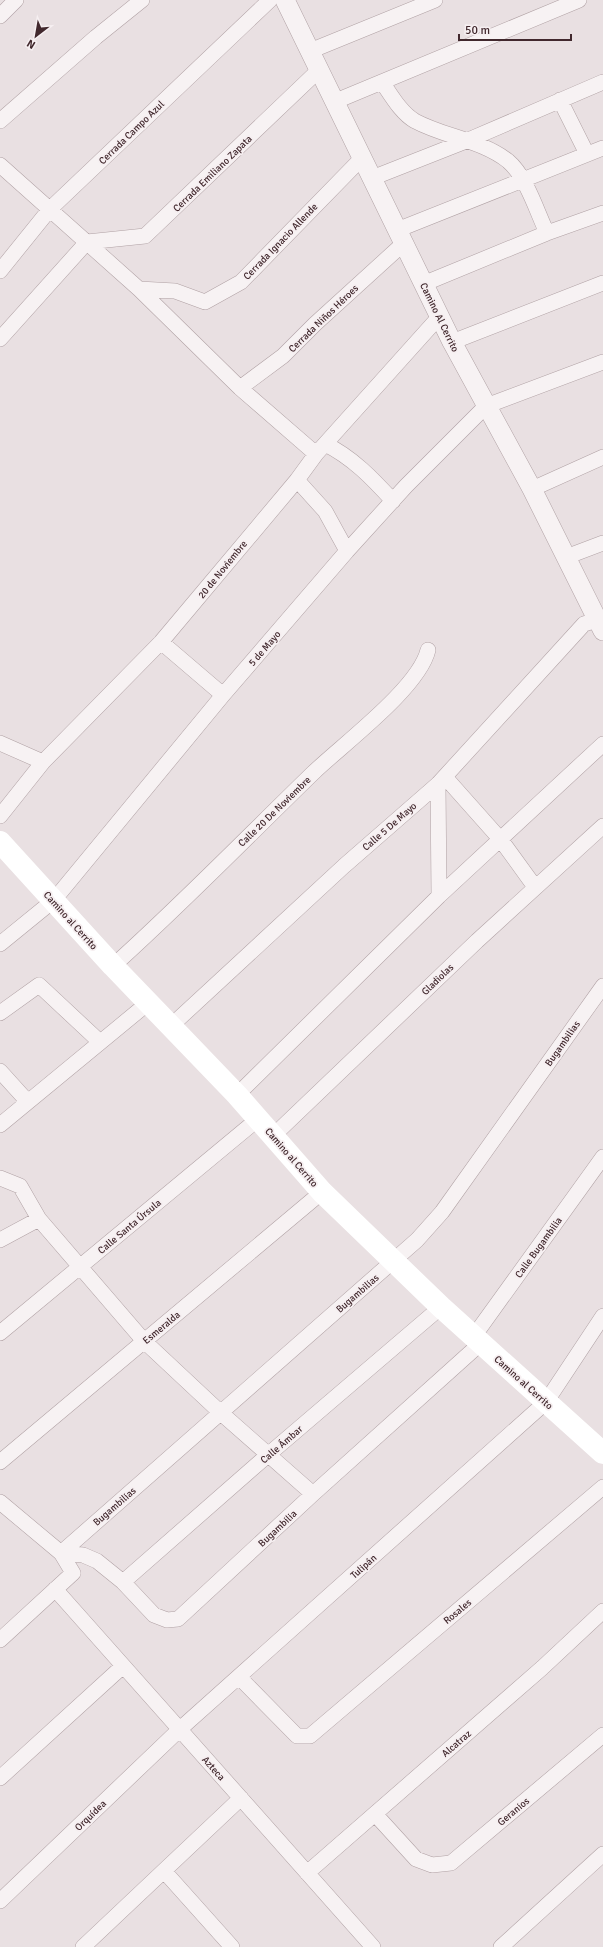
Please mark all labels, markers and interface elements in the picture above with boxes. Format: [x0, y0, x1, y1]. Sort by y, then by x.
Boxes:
north arrow [16, 16, 56, 56]
scale bar [459, 16, 571, 42]
text: 50 m [465, 23, 490, 38]
text: N [24, 37, 38, 52]
street label: Cerrada Campo Azul [96, 98, 167, 167]
street label: Cerrada Emiliano Zapata [171, 133, 255, 215]
street label: Cerrada Ignacio Allende [241, 201, 320, 283]
street label: Camino Al Cerrito [417, 281, 461, 354]
street label: Cerrada Niños Héroes [286, 282, 362, 355]
street label: 20 de Noviembre [196, 538, 250, 601]
street label: 5 de Mayo [246, 629, 283, 669]
street label: Calle 20 De Noviembre [236, 774, 314, 850]
street label: Calle 5 De Mayo [360, 800, 419, 854]
street label: Camino al Cerrito [41, 889, 100, 952]
street label: Gladiolas [419, 961, 457, 998]
street label: Bugambilias [543, 1018, 583, 1069]
street label: Camino al Cerrito [262, 1126, 320, 1190]
street label: Calle Santa Úrsula [95, 1196, 164, 1257]
street label: Calle Bugambilia [513, 1215, 565, 1280]
street label: Bugambilias [334, 1271, 382, 1316]
street label: Esmeralda [141, 1309, 183, 1347]
street label: Camino al Cerrito [492, 1353, 555, 1412]
street label: Calle Ámbar [257, 1422, 305, 1466]
street label: Bugambilias [91, 1484, 139, 1529]
street label: Bugambilia [256, 1508, 300, 1550]
street label: Tulipán [348, 1552, 379, 1582]
street label: Rosales [441, 1596, 475, 1627]
street label: Alcatraz [439, 1727, 474, 1760]
street label: Azteca [199, 1754, 227, 1783]
street label: Geranios [495, 1795, 532, 1829]
street label: Orquídea [73, 1798, 109, 1834]

